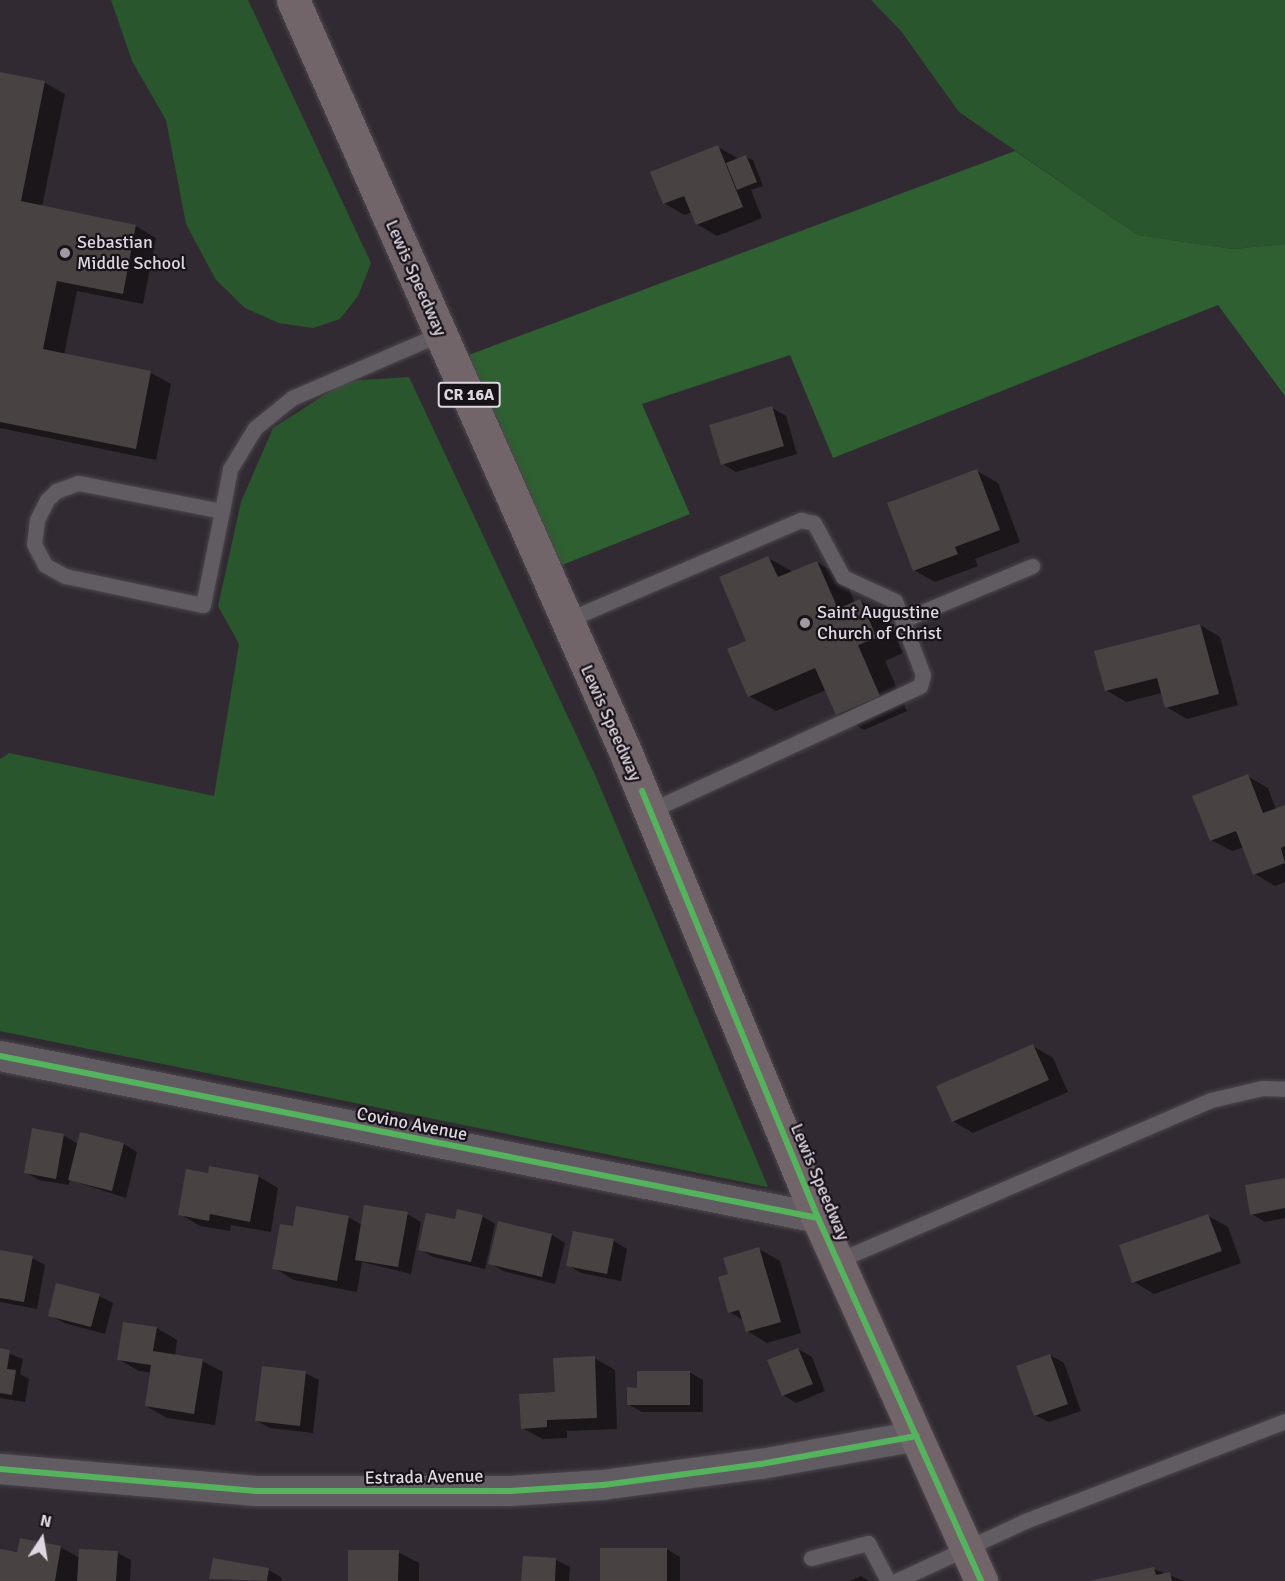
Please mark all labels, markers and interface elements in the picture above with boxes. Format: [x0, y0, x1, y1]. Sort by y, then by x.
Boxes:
street label: Lewis Speedway [381, 217, 451, 339]
place label: Sebastian Middle School [77, 232, 186, 274]
marker: Sebastian Middle School [58, 246, 72, 260]
road number: CR 16A [438, 382, 500, 408]
place label: Saint Augustine Church of Christ [817, 602, 942, 644]
marker: Saint Augustine Church of Christ [798, 616, 812, 630]
street label: Lewis Speedway [576, 662, 646, 784]
street label: Covino Avenue [355, 1103, 469, 1145]
street label: Lewis Speedway [786, 1120, 854, 1244]
street label: Estrada Avenue [364, 1465, 484, 1489]
north arrow [12, 1509, 72, 1569]
text: N [38, 1510, 53, 1532]

